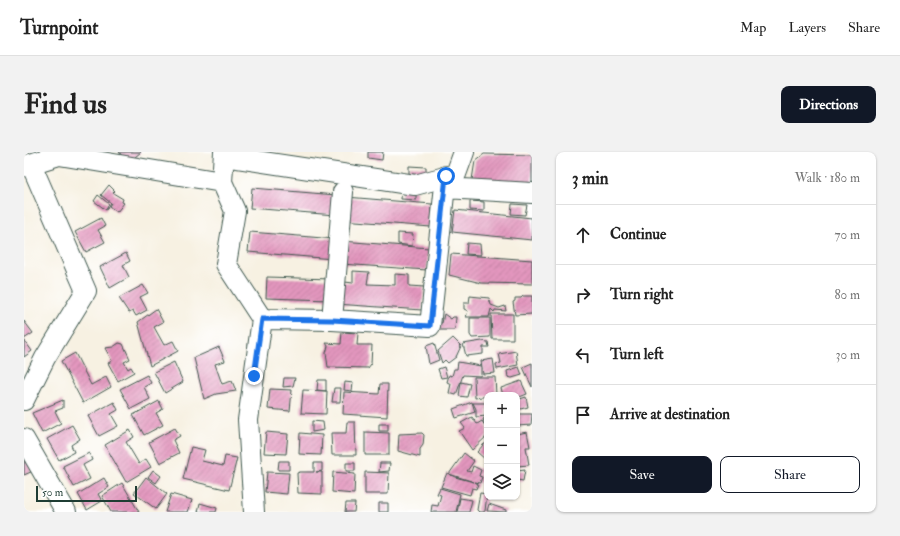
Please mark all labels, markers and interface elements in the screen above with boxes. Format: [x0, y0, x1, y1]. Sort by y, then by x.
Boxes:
text: Turnpoint [20, 16, 98, 40]
text: Map [740, 19, 766, 36]
text: Layers [788, 19, 826, 36]
text: Share [848, 19, 880, 36]
button: Directions [781, 86, 876, 123]
text: Find us [24, 87, 107, 122]
route start [437, 167, 455, 185]
text: 3 min [572, 168, 609, 189]
text: Walk · 180 m [795, 170, 860, 186]
icon: ahead [572, 224, 594, 246]
text: Continue [610, 225, 666, 244]
text: 70 m [835, 227, 860, 243]
icon: right [572, 284, 594, 306]
text: Turn right [610, 285, 673, 304]
text: 80 m [834, 287, 860, 303]
icon: left [572, 344, 594, 366]
text: Turn left [610, 345, 664, 364]
text: 30 m [836, 347, 860, 363]
route end [245, 367, 263, 385]
map controls [484, 392, 520, 500]
button: + [484, 392, 520, 428]
icon: arrive [572, 404, 594, 426]
text: Arrive at destination [610, 405, 730, 424]
button: − [484, 428, 520, 464]
button: Save [572, 456, 712, 493]
button: Share [720, 456, 860, 493]
button: layers [484, 464, 520, 500]
scale bar [36, 484, 137, 503]
text: 50 m [42, 486, 63, 499]

